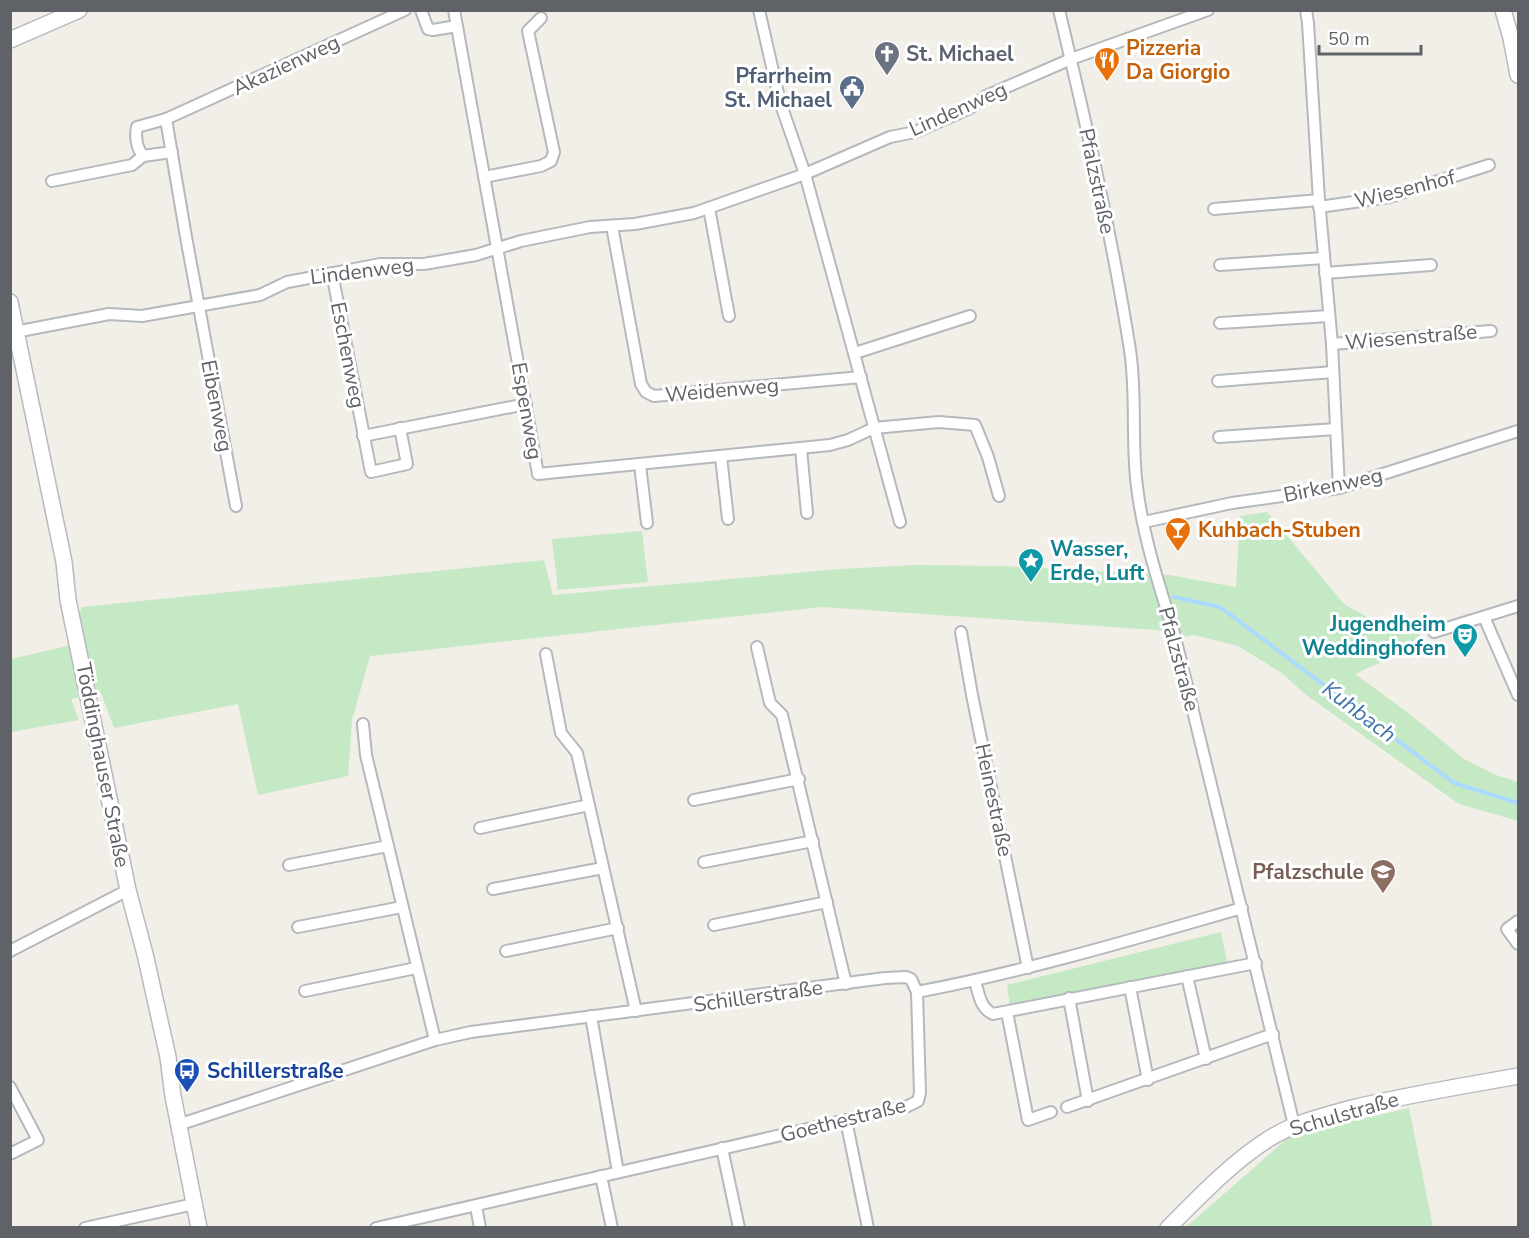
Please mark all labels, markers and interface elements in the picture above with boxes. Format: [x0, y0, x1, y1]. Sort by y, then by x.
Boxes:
scale bar [1319, 18, 1421, 56]
text: 50 m [1328, 27, 1370, 51]
street label: Akazienweg [228, 28, 344, 102]
place label: Pizzeria Da Giorgio [1126, 34, 1230, 86]
church icon: St. Michael [872, 39, 902, 77]
place label: St. Michael [906, 40, 1014, 68]
restaurant icon: Pizzeria Da Giorgio [1092, 45, 1122, 83]
place label: Pfarrheim St. Michael [724, 62, 832, 114]
public building icon: Pfarrheim St. Michael [837, 73, 867, 111]
street label: Lindenweg [905, 75, 1011, 143]
street label: Pfalzstraße [1072, 126, 1122, 236]
street label: Wiesenhof [1352, 163, 1459, 215]
street label: Lindenweg [308, 251, 416, 291]
street label: Eschenweg [324, 299, 372, 411]
street label: Wiesenstraße [1344, 317, 1478, 357]
street label: Eibenweg [194, 358, 240, 454]
street label: Espenweg [505, 360, 549, 462]
street label: Weidenweg [664, 371, 780, 409]
street label: Birkenweg [1281, 461, 1385, 509]
bar icon: Kuhbach-Stuben [1163, 515, 1193, 553]
place label: Kuhbach-Stuben [1198, 516, 1361, 544]
place label: Wasser, Erde, Luft [1050, 535, 1145, 587]
place icon: Wasser, Erde, Luft [1016, 546, 1046, 584]
street label: Pfalzstraße [1152, 604, 1206, 714]
place label: Jugendheim Weddinghofen [1302, 610, 1446, 662]
theatre icon: Jugendheim Weddinghofen [1450, 621, 1480, 659]
street label: Töddinghauser Straße [69, 660, 137, 870]
water label: Kuhbach [1316, 674, 1402, 750]
street label: Heinestraße [968, 741, 1020, 859]
school or university icon: Pfalzschule [1368, 857, 1398, 895]
place label: Pfalzschule [1252, 858, 1364, 886]
street label: Schillerstraße [692, 973, 824, 1019]
bus stop icon: Schillerstraße [172, 1056, 202, 1094]
place label: Schillerstraße [207, 1057, 344, 1085]
street label: Schulstraße [1286, 1085, 1402, 1143]
street label: Goethestraße [777, 1091, 909, 1149]

